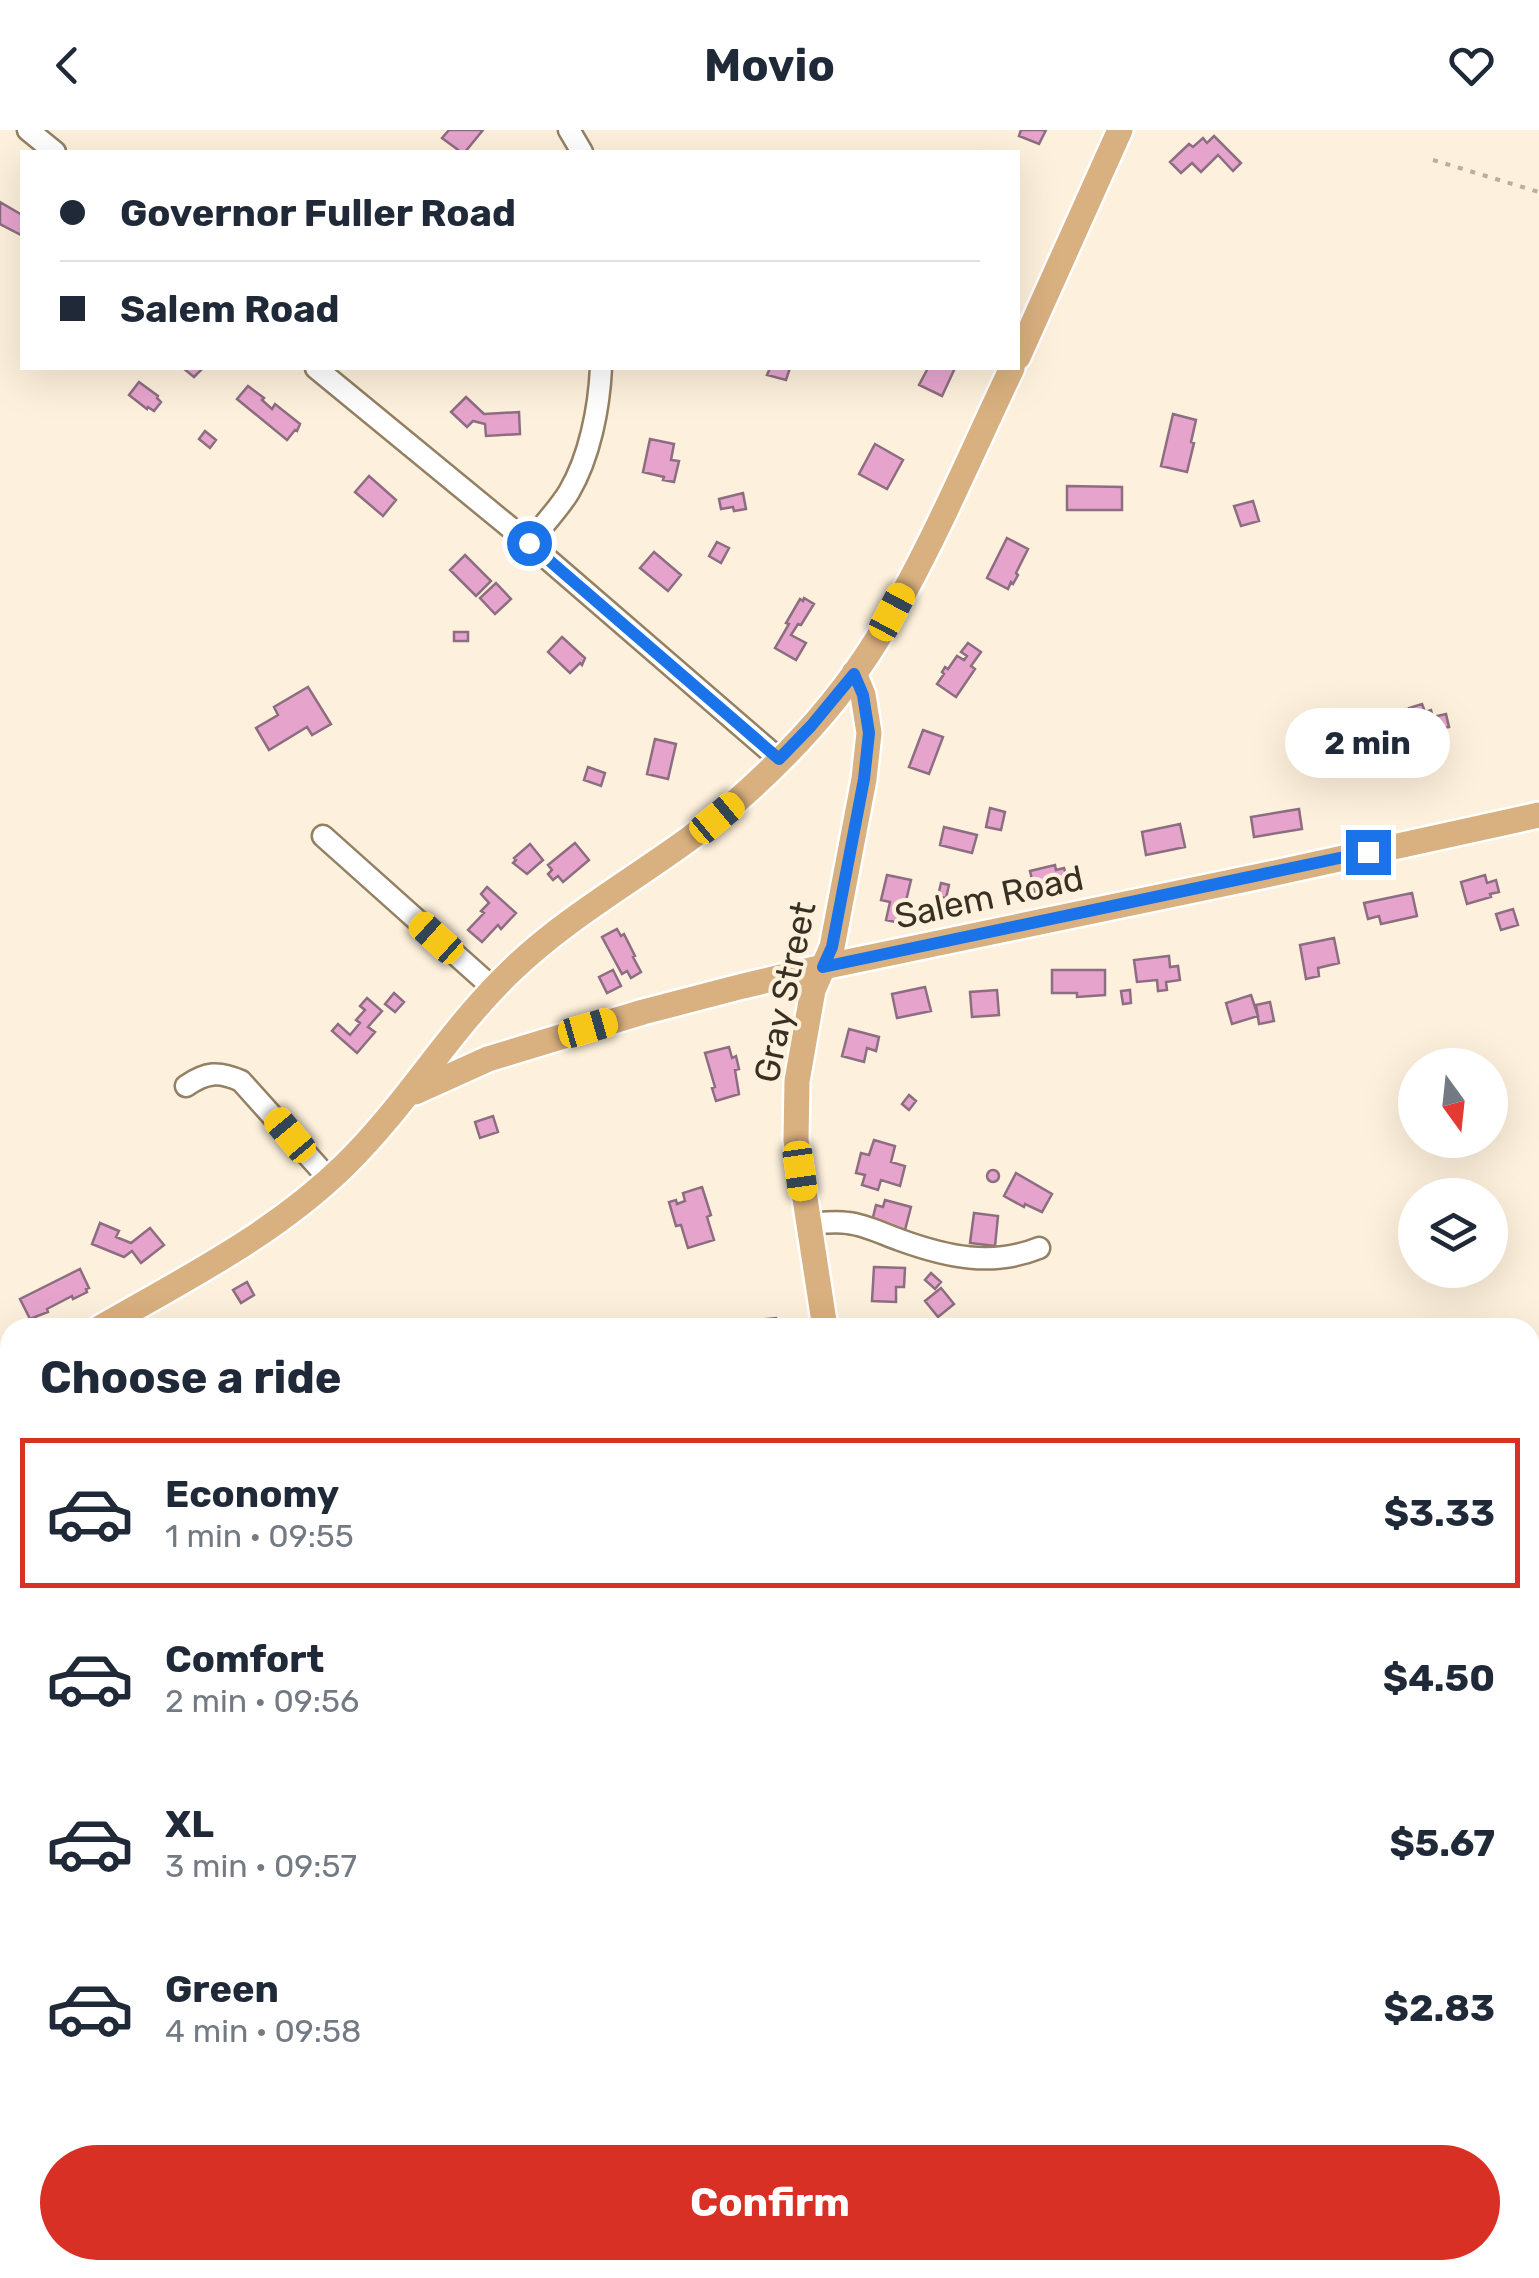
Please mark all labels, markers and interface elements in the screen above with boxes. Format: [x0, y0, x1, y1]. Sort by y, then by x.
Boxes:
icon: back [40, 38, 95, 93]
icon: heart [1444, 38, 1499, 93]
text: Movio [704, 39, 835, 92]
text: Governor Fuller Road [120, 190, 516, 236]
text: Salem Road [120, 286, 340, 332]
route start [507, 521, 552, 566]
car [865, 578, 919, 646]
callout: 2 min [1286, 707, 1450, 777]
text: 2 min [1324, 724, 1411, 762]
car [684, 787, 750, 849]
route end [1346, 830, 1391, 875]
street label: Salem Road [891, 857, 1087, 937]
street label: Gray Street [745, 898, 825, 1086]
car [404, 907, 468, 969]
car [555, 1005, 621, 1051]
north arrow [1398, 1048, 1508, 1158]
map controls [1398, 1048, 1508, 1288]
car [259, 1102, 321, 1168]
car [781, 1139, 819, 1203]
button: layers [1398, 1178, 1508, 1288]
text: Choose a ride [40, 1351, 342, 1404]
icon: car [45, 1468, 135, 1558]
text: Economy [165, 1471, 339, 1517]
text: $3.33 [1384, 1490, 1495, 1536]
text: 1 min · 09:55 [165, 1517, 354, 1555]
icon: car [45, 1633, 135, 1723]
text: Comfort [165, 1636, 324, 1682]
text: $4.50 [1383, 1655, 1495, 1701]
text: 2 min · 09:56 [165, 1682, 359, 1720]
icon: car [45, 1798, 135, 1888]
text: XL [165, 1801, 214, 1847]
text: $5.67 [1389, 1820, 1495, 1866]
text: 3 min · 09:57 [165, 1847, 357, 1885]
icon: car [45, 1963, 135, 2053]
text: Green [165, 1966, 279, 2012]
text: $2.83 [1384, 1985, 1495, 2031]
text: 4 min · 09:58 [165, 2012, 361, 2050]
button: Confirm [40, 2145, 1500, 2260]

